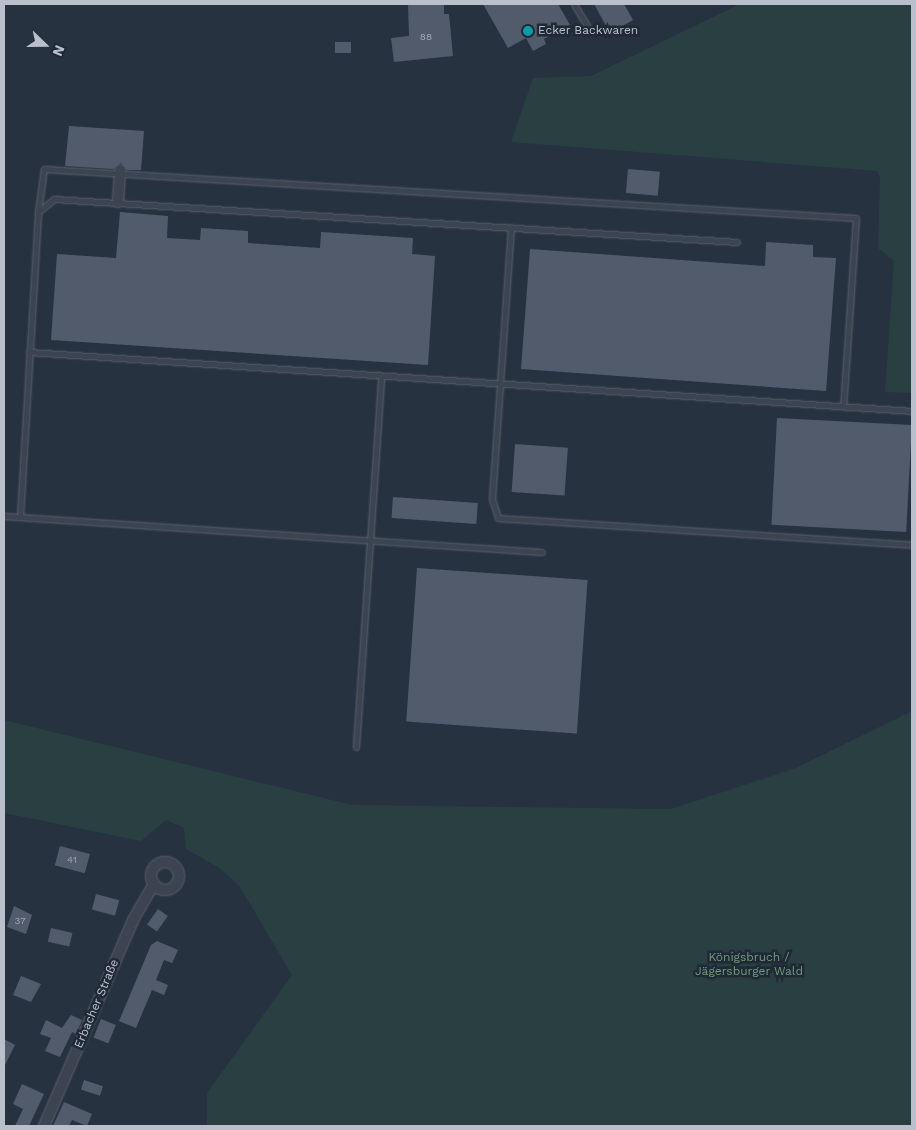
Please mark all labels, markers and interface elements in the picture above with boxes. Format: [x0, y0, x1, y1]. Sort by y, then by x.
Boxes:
north arrow [20, 20, 70, 70]
place label: Ecker Backwaren [538, 24, 639, 38]
marker: Ecker Backwaren [522, 25, 534, 37]
house number: 88 [420, 31, 432, 43]
text: N [50, 43, 68, 58]
house number: 41 [67, 854, 77, 866]
house number: 37 [14, 915, 26, 927]
park label: Königsbruch / Jägersburger Wald [695, 951, 803, 979]
street label: Erbacher Straße [72, 957, 122, 1051]

